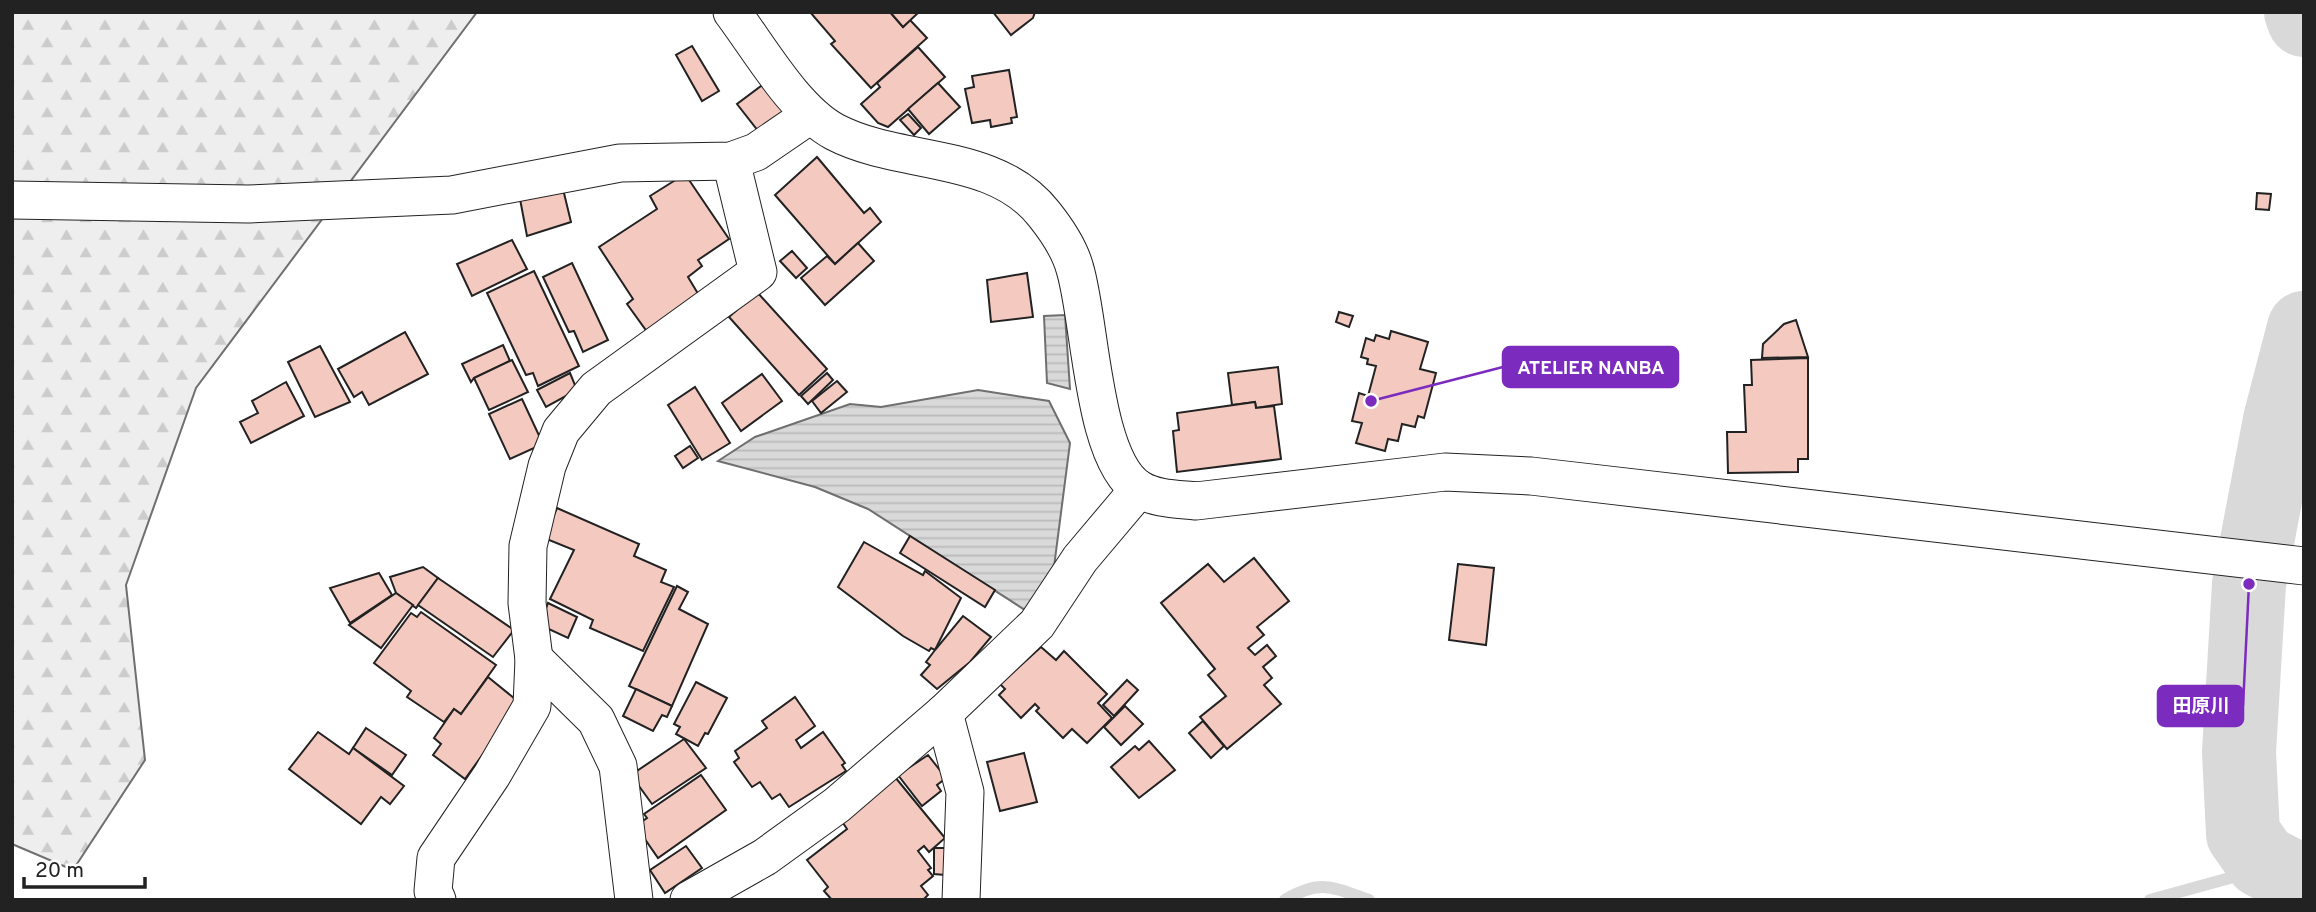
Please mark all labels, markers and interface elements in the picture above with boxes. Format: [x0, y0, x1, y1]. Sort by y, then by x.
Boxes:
callout: ATELIER NANBA [1503, 347, 1678, 387]
text: ATELIER NANBA [1517, 357, 1665, 381]
callout: 田原川 [2158, 686, 2243, 726]
text: 田原川 [2172, 695, 2230, 719]
scale bar [24, 846, 145, 890]
text: 20 m [35, 858, 84, 885]

